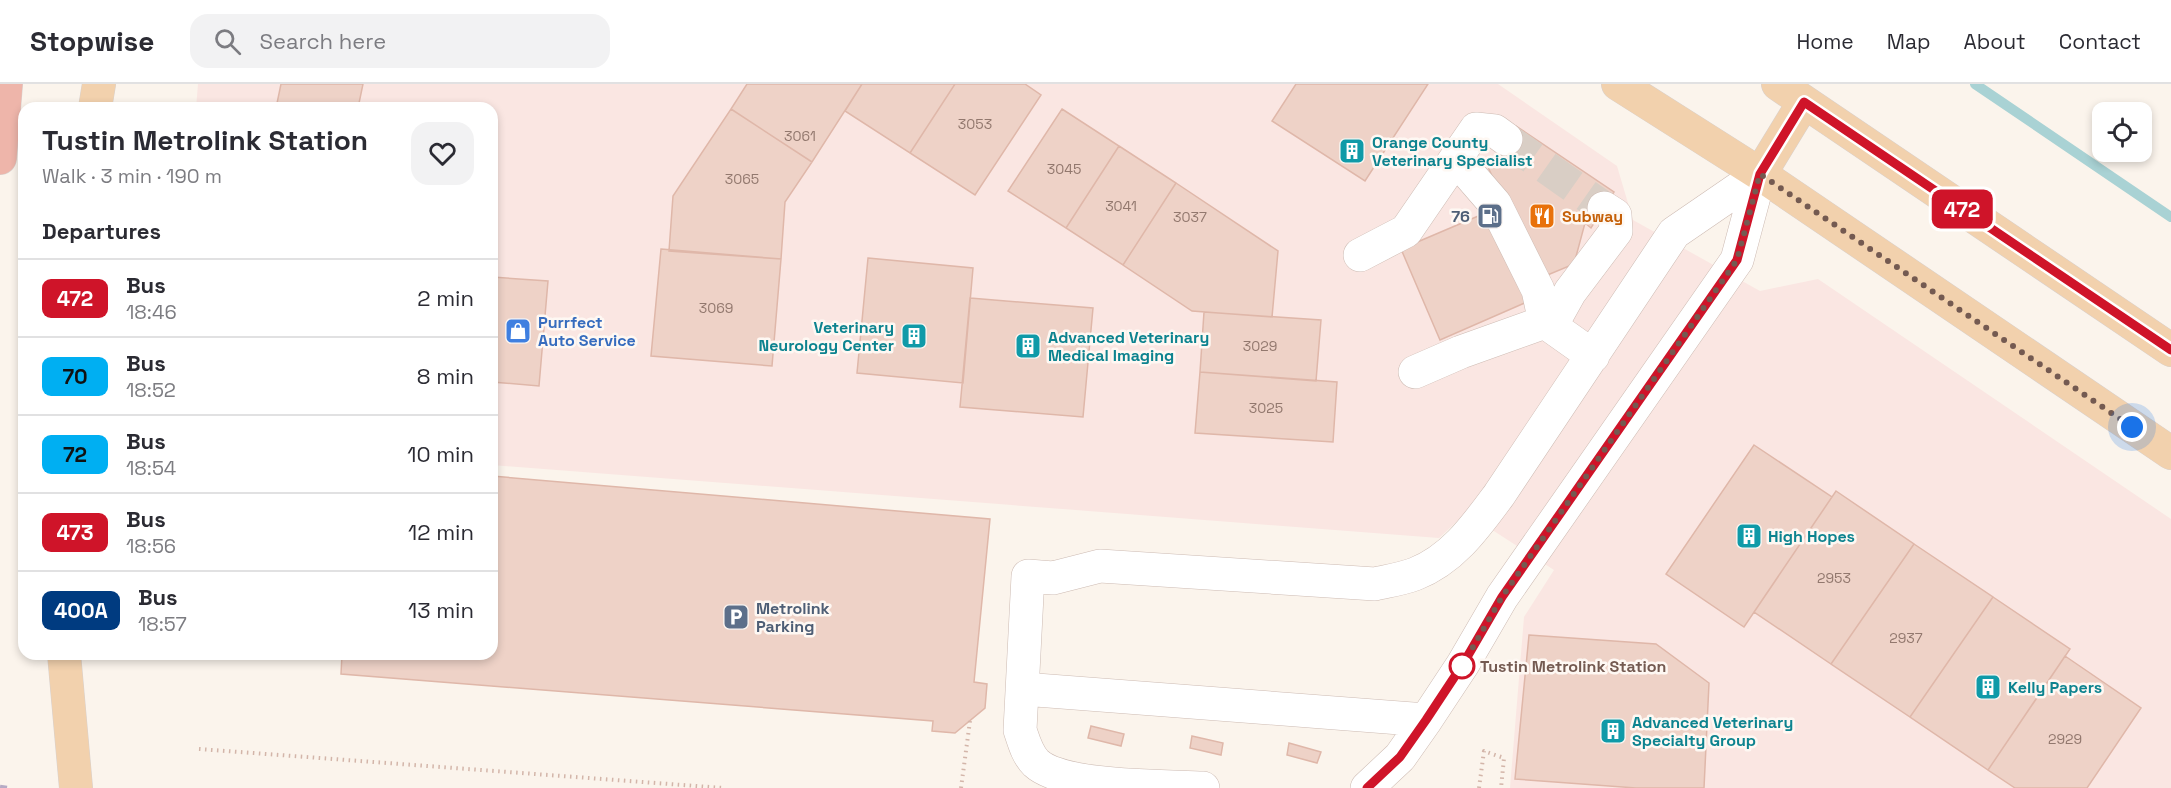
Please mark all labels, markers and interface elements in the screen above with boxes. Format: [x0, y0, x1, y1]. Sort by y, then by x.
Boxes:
search box [190, 14, 610, 68]
text: Stopwise [30, 23, 154, 59]
icon: search [211, 25, 244, 58]
text: Search here [259, 27, 386, 55]
text: Home [1796, 28, 1854, 55]
text: Map [1887, 28, 1931, 55]
text: About [1964, 28, 2026, 55]
text: Contact [2059, 28, 2141, 55]
map controls [2092, 102, 2152, 162]
button: locate [2092, 102, 2152, 162]
house number: 3053 [958, 115, 992, 133]
text: Tustin Metrolink Station [42, 122, 368, 158]
button: heart [411, 122, 474, 185]
house number: 3061 [784, 127, 816, 145]
place label: Orange County Veterinary Specialist [1372, 132, 1533, 171]
building icon: Orange County Veterinary Specialist [1337, 136, 1367, 166]
house number: 3045 [1047, 160, 1081, 178]
text: Walk · 3 min · 190 m [42, 163, 222, 189]
house number: 3065 [725, 170, 759, 188]
line badge: 472 [1928, 190, 1996, 228]
text: 472 [1944, 196, 1980, 223]
house number: 3041 [1105, 197, 1137, 215]
fuel station icon: 76 [1475, 201, 1505, 231]
restaurant icon: Subway [1527, 201, 1557, 231]
place label: 76 [1451, 206, 1470, 227]
place label: Subway [1562, 206, 1623, 227]
house number: 3037 [1173, 208, 1207, 226]
text: Departures [42, 217, 161, 245]
text: Bus [126, 271, 166, 299]
text: 2 min [417, 284, 474, 312]
text: 472 [57, 285, 93, 312]
text: 18:46 [126, 299, 177, 325]
house number: 3069 [699, 299, 733, 317]
place label: Purrfect Auto Service [538, 312, 636, 351]
shop icon: Purrfect Auto Service [503, 316, 533, 346]
place label: Veterinary Neurology Center [758, 317, 894, 356]
building icon: Veterinary Neurology Center [899, 321, 929, 351]
place label: Advanced Veterinary Medical Imaging [1048, 327, 1209, 366]
building icon: Advanced Veterinary Medical Imaging [1013, 331, 1043, 361]
house number: 3029 [1243, 337, 1277, 355]
text: Bus [126, 349, 166, 377]
text: 8 min [417, 362, 474, 390]
text: 70 [62, 363, 88, 390]
text: 18:52 [126, 377, 176, 403]
house number: 3025 [1249, 399, 1283, 417]
your location [2117, 412, 2147, 442]
text: Bus [126, 427, 166, 455]
text: 10 min [407, 440, 474, 468]
text: 72 [63, 441, 87, 468]
text: 18:54 [126, 455, 176, 481]
text: Bus [126, 505, 166, 533]
text: 12 min [408, 518, 474, 546]
text: 473 [57, 519, 93, 546]
building icon: High Hopes [1734, 521, 1764, 551]
place label: High Hopes [1768, 526, 1855, 547]
text: 18:56 [126, 533, 176, 559]
house number: 2953 [1817, 569, 1851, 587]
text: Bus [138, 583, 178, 611]
text: 13 min [408, 596, 474, 624]
text: 400A [54, 597, 108, 624]
place label: Metrolink Parking [756, 598, 830, 637]
parking icon: Metrolink Parking [721, 602, 751, 632]
text: 18:57 [138, 611, 187, 637]
house number: 2937 [1889, 629, 1923, 647]
marker: Tustin Metrolink Station [1449, 653, 1475, 679]
place label: Tustin Metrolink Station [1480, 656, 1666, 677]
building icon: Kelly Papers [1973, 672, 2003, 702]
place label: Kelly Papers [2008, 677, 2102, 698]
place label: Advanced Veterinary Specialty Group [1632, 712, 1793, 751]
building icon: Advanced Veterinary Specialty Group [1598, 716, 1628, 746]
house number: 2929 [2048, 730, 2082, 748]

